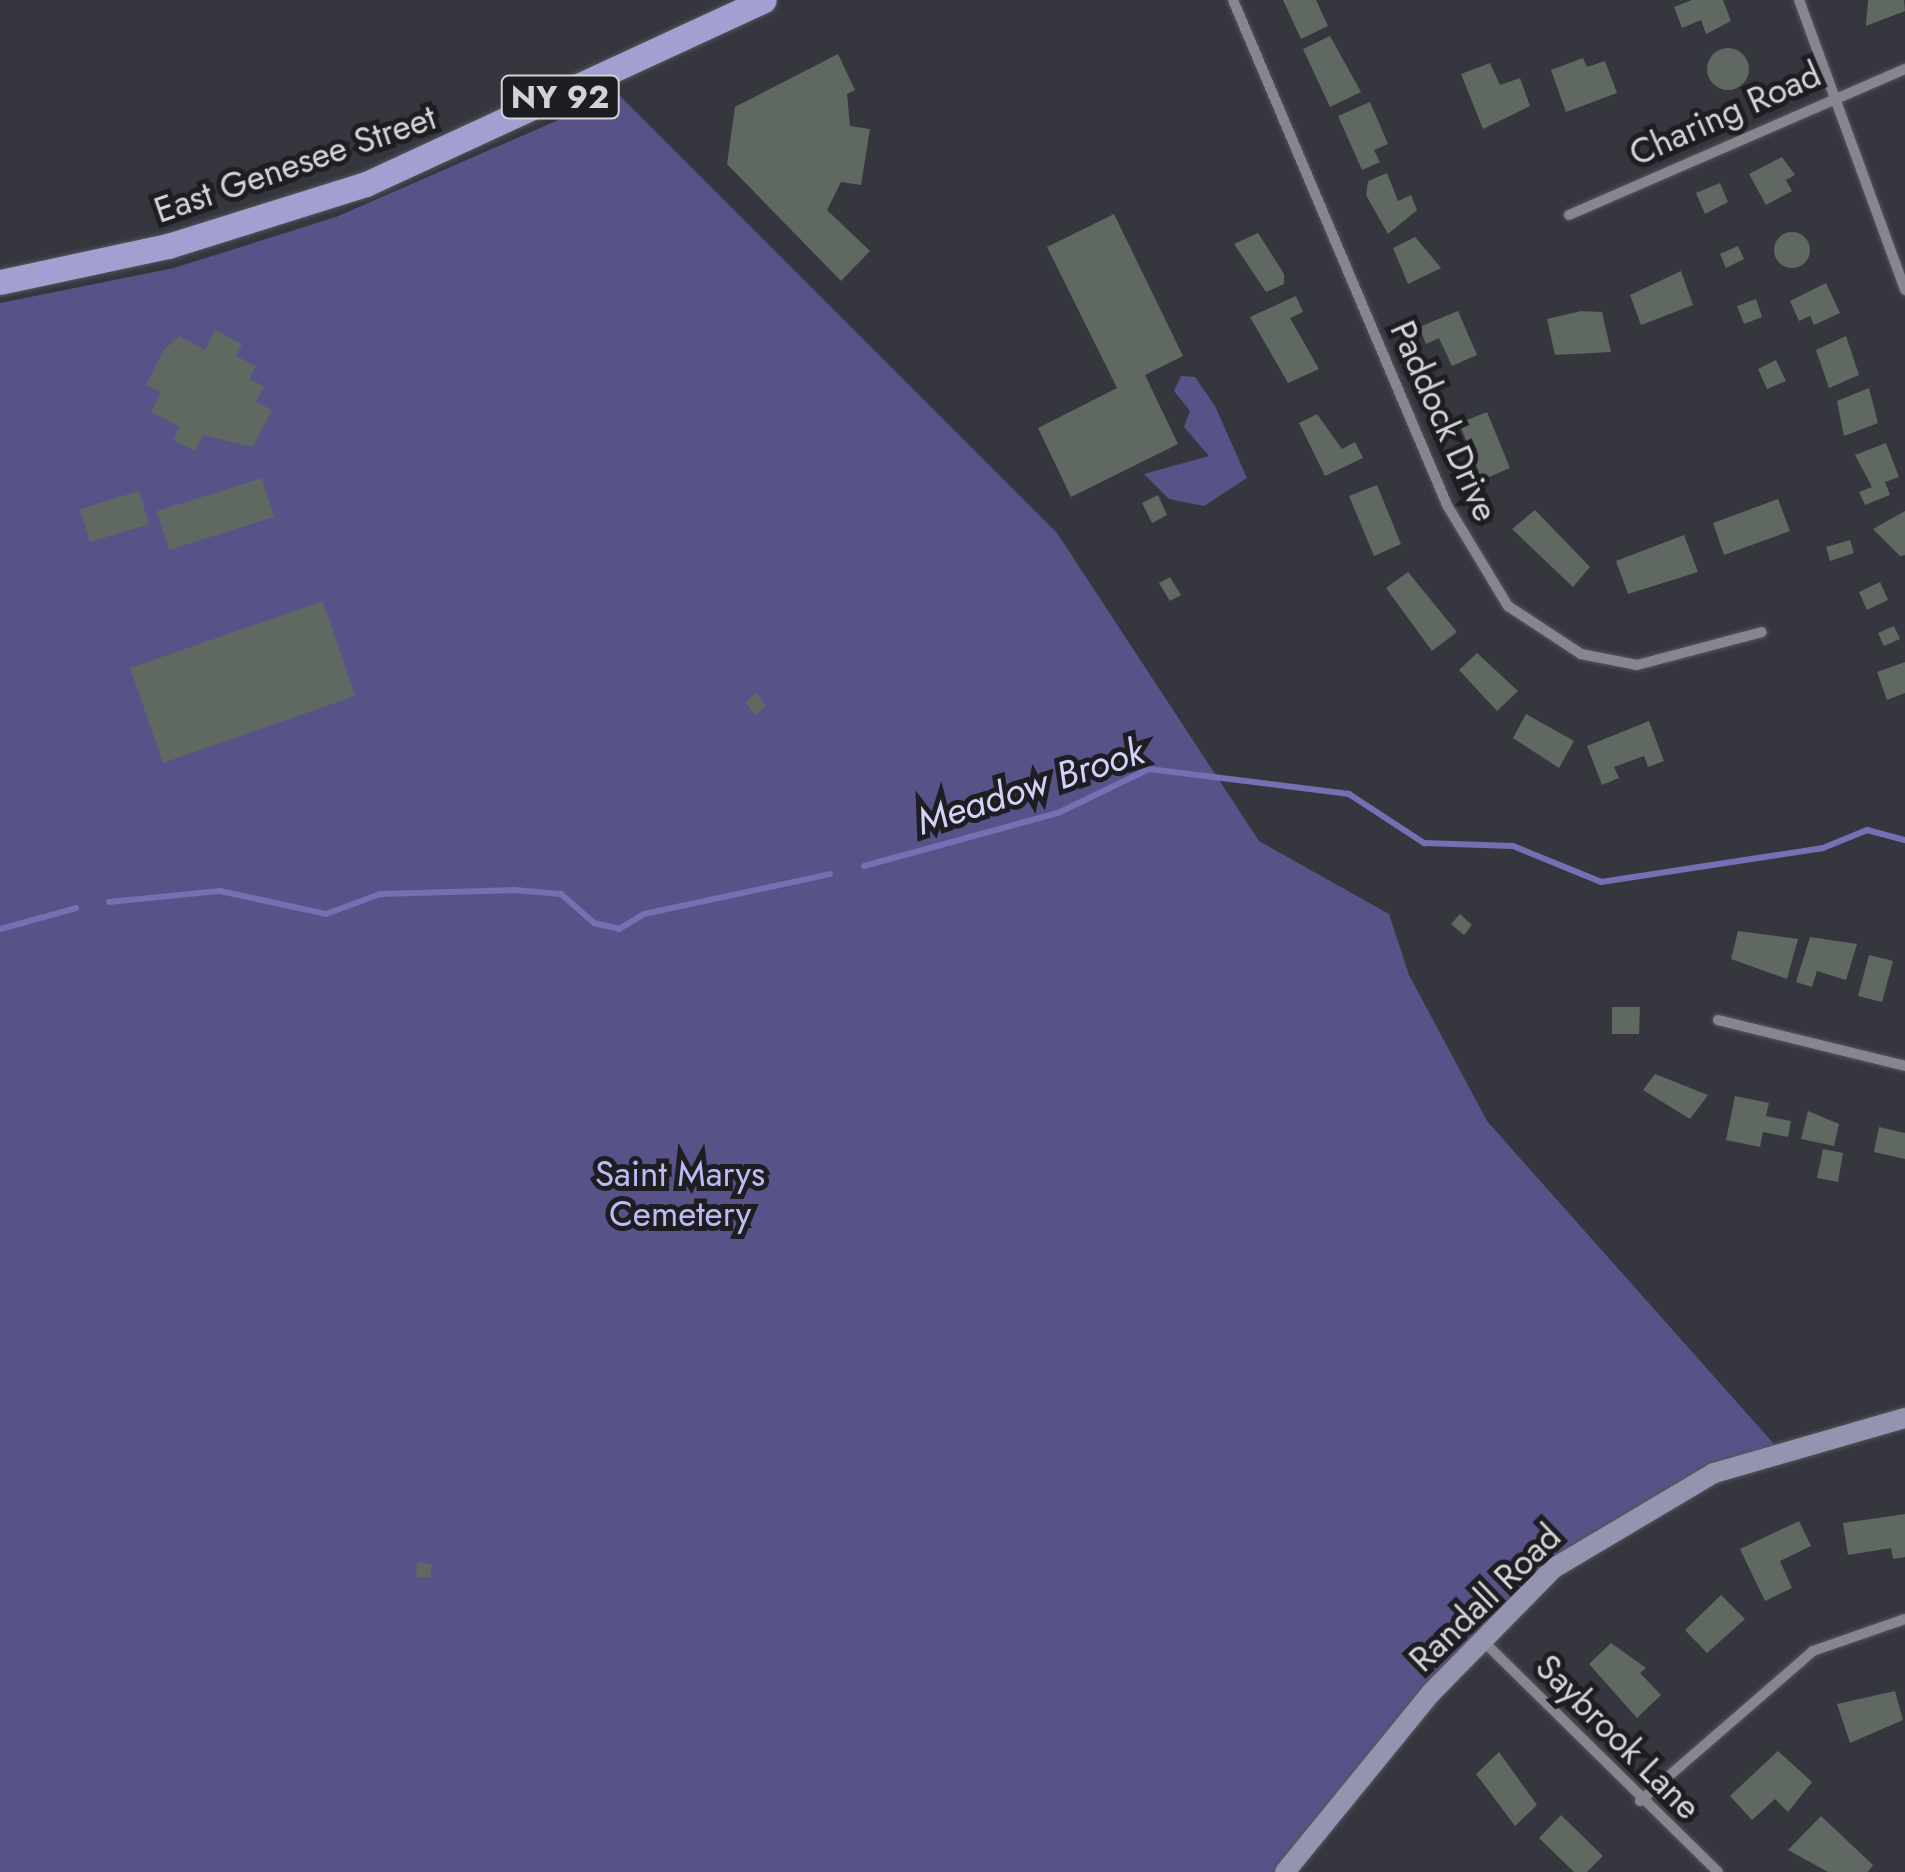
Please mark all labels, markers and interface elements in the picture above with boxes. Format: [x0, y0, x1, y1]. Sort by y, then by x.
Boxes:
street label: Charing Road [1623, 53, 1827, 175]
road number: NY 92 [500, 70, 620, 124]
street label: East Genesee Street [149, 96, 441, 232]
street label: Paddock Drive [1381, 315, 1507, 527]
water label: Meadow Brook [911, 728, 1149, 844]
park label: Saint Marys Cemetery [595, 1153, 765, 1235]
street label: Randall Road [1401, 1516, 1569, 1680]
street label: Saybrook Lane [1527, 1646, 1709, 1828]

